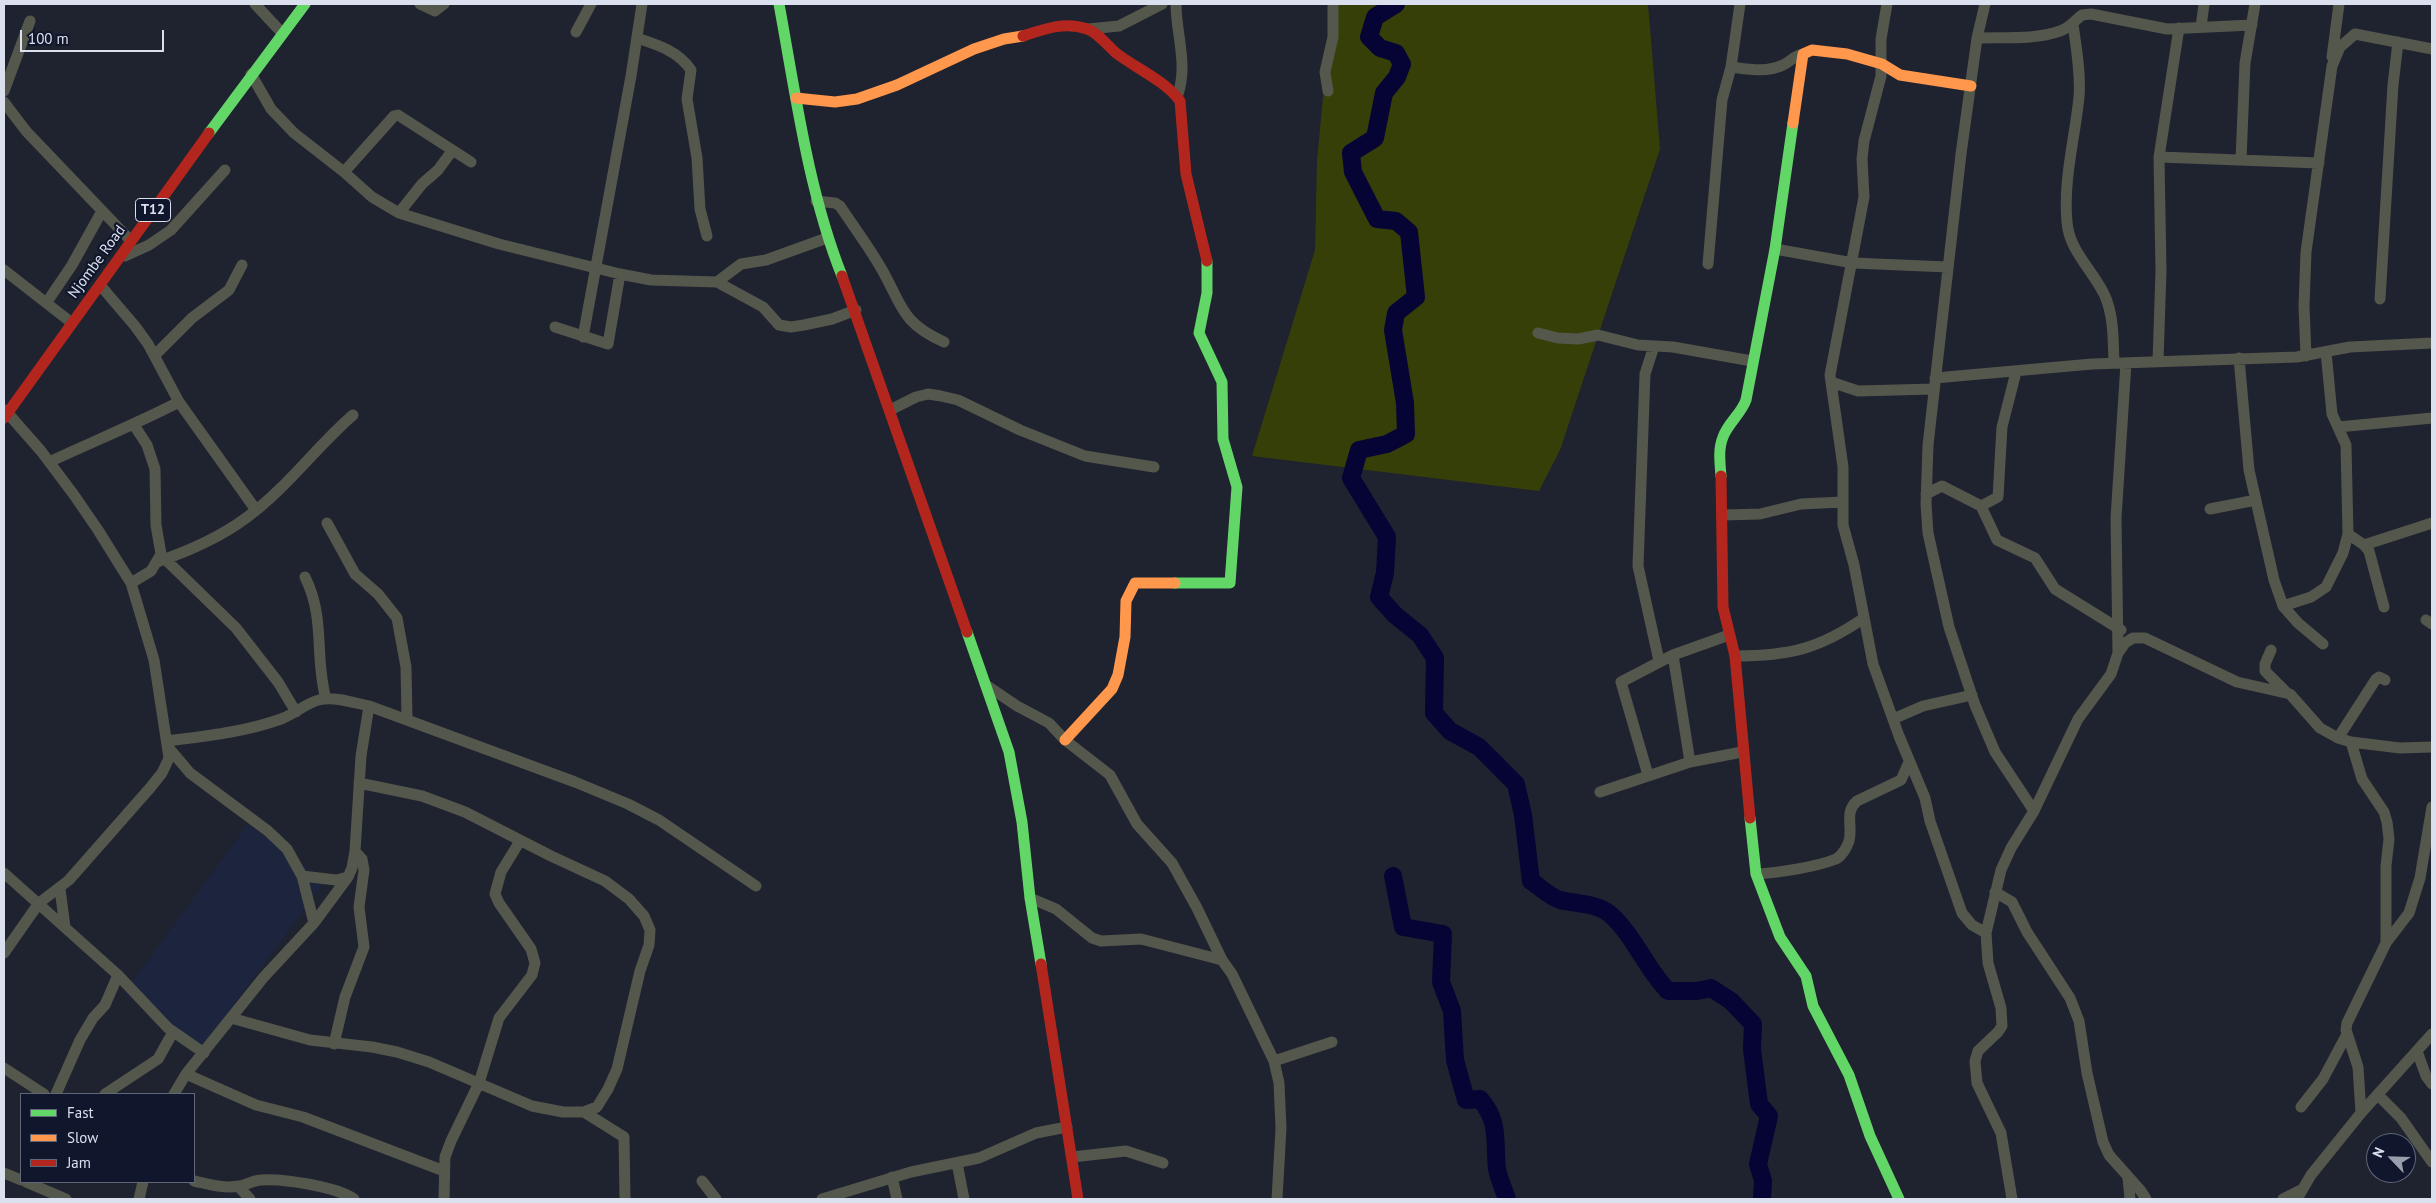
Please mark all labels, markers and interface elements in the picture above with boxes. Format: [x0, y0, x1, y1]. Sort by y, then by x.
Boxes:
scale bar [22, 20, 166, 52]
text: 100 m [28, 29, 69, 48]
road number: T12 [136, 198, 170, 222]
street label: Njombe Road [65, 222, 129, 302]
legend [20, 1093, 195, 1183]
text: Fast [67, 1103, 94, 1122]
text: Slow [67, 1128, 98, 1147]
north arrow [2366, 1133, 2416, 1183]
text: N [2368, 1144, 2388, 1160]
text: Jam [67, 1153, 91, 1172]

